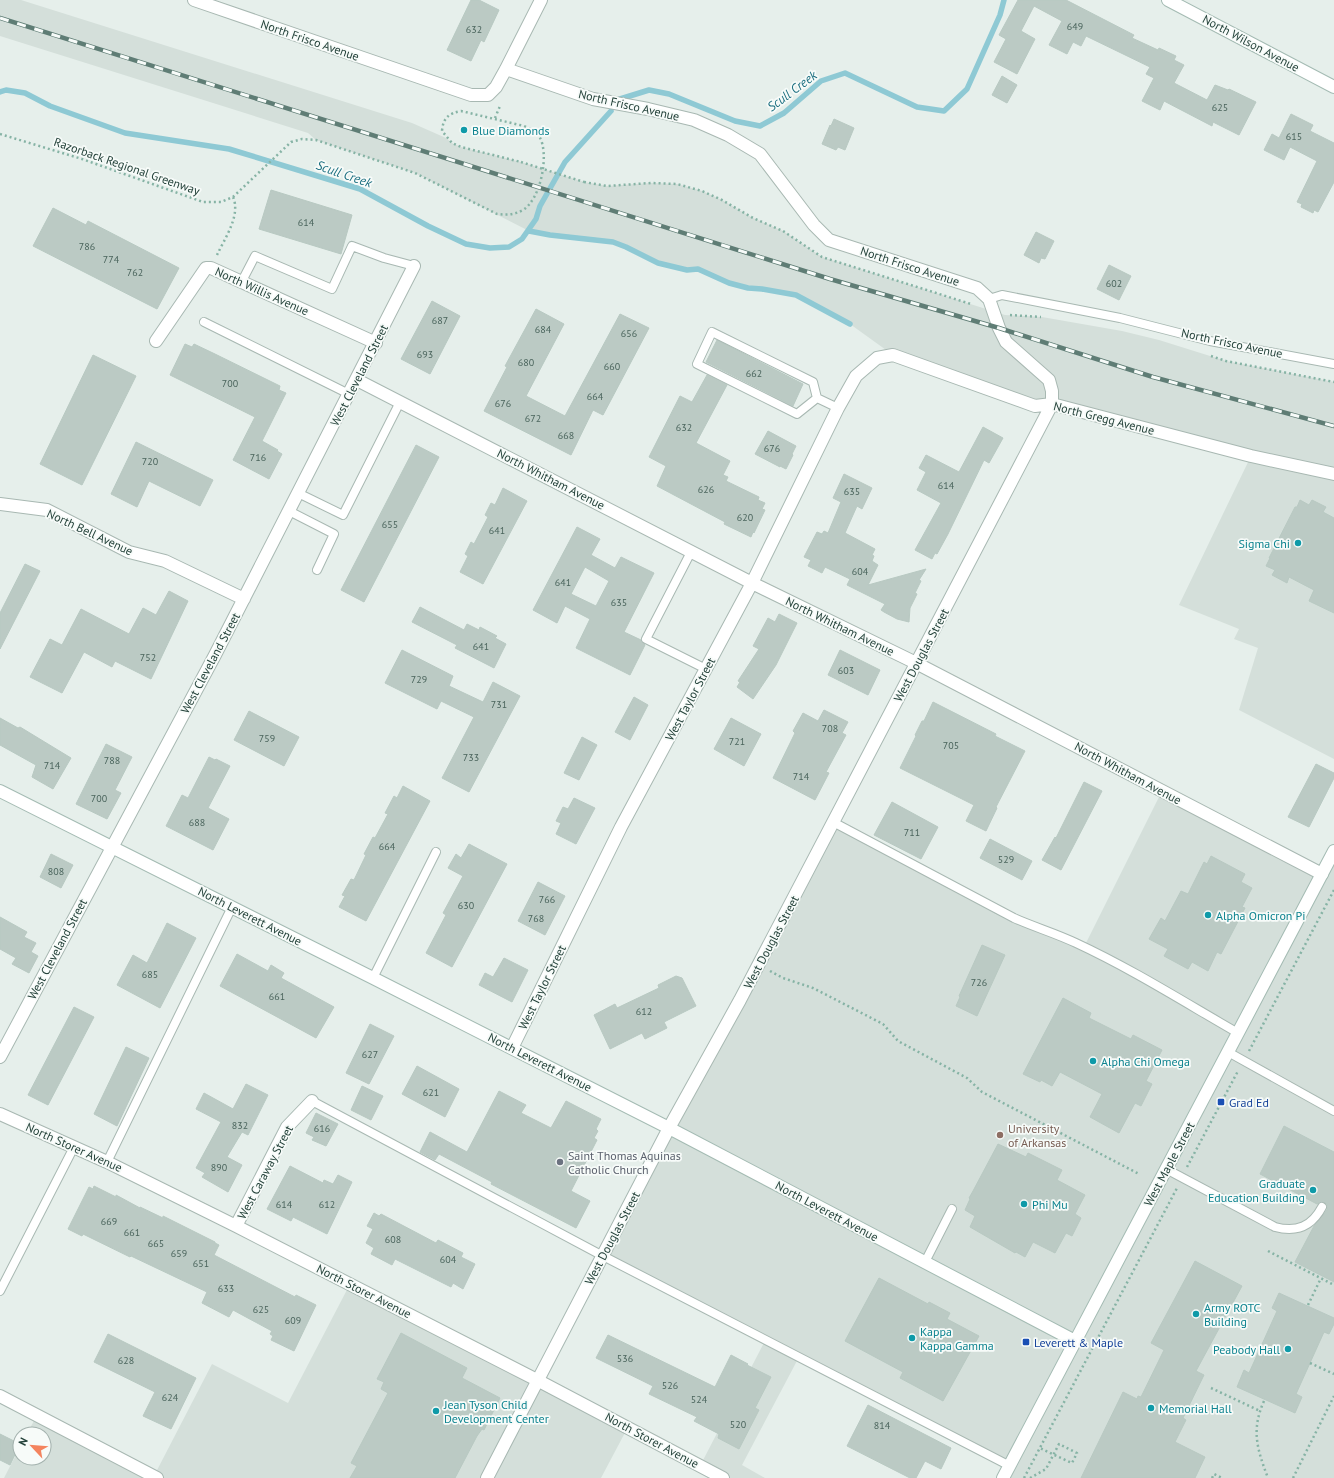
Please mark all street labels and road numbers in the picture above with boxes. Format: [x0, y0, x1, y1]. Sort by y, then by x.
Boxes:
street label: North Wilson Avenue [1200, 11, 1302, 75]
street label: North Frisco Avenue [259, 16, 361, 64]
street label: North Frisco Avenue [577, 86, 681, 124]
street label: Razorback Regional Greenway [52, 134, 202, 198]
street label: North Frisco Avenue [859, 243, 961, 289]
street label: North Willis Avenue [213, 264, 311, 318]
street label: West Cleveland Street [327, 322, 391, 428]
street label: North Frisco Avenue [1180, 325, 1284, 361]
street label: North Gregg Avenue [1052, 398, 1156, 438]
street label: North Whitham Avenue [495, 445, 607, 513]
street label: North Bell Avenue [45, 506, 135, 558]
street label: North Whitham Avenue [783, 593, 897, 659]
street label: West Douglas Street [890, 606, 952, 704]
street label: West Cleveland Street [177, 610, 243, 716]
street label: West Taylor Street [662, 655, 718, 743]
street label: North Whitham Avenue [1072, 738, 1184, 808]
street label: North Leverett Avenue [196, 883, 304, 949]
street label: West Douglas Street [740, 893, 802, 991]
street label: West Cleveland Street [24, 896, 90, 1002]
street label: West Taylor Street [515, 942, 569, 1032]
street label: North Leverett Avenue [486, 1029, 594, 1095]
street label: North Storer Avenue [23, 1119, 125, 1175]
street label: West Maple Street [1140, 1119, 1198, 1209]
street label: West Caraway Street [234, 1122, 296, 1222]
street label: North Leverett Avenue [773, 1178, 881, 1244]
street label: West Douglas Street [581, 1189, 643, 1287]
street label: North Storer Avenue [314, 1261, 414, 1321]
street label: North Storer Avenue [603, 1409, 701, 1471]

